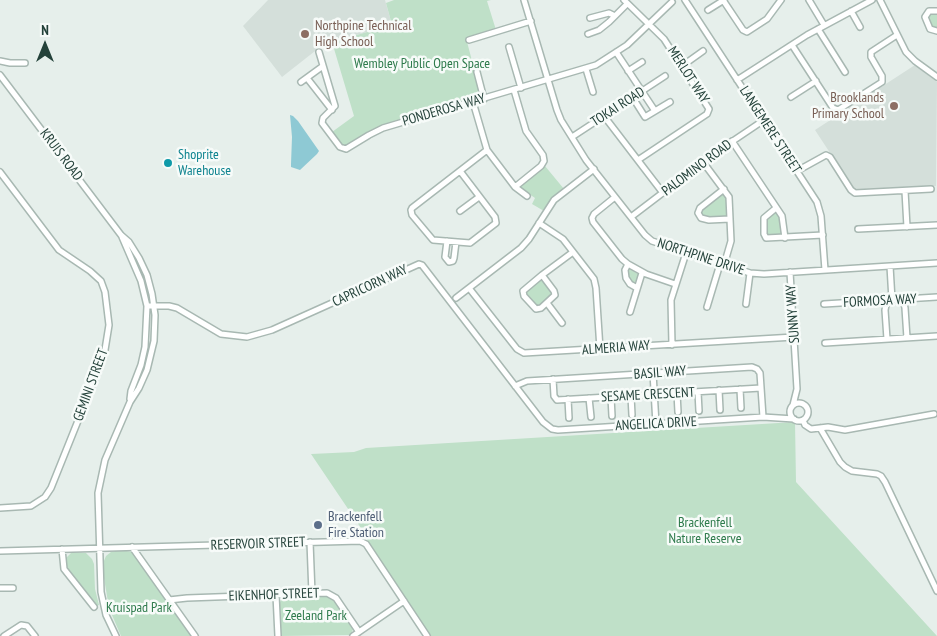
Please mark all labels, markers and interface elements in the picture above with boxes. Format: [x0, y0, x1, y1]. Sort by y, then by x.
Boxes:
place label: Northpine Technical High School [315, 18, 411, 50]
north arrow [20, 20, 70, 70]
text: N [41, 21, 49, 39]
marker: Northpine Technical High School [299, 28, 311, 40]
street label: MERLOT WAY [663, 43, 713, 107]
park label: Wembley Public Open Space [354, 56, 490, 72]
street label: TOKAI ROAD [588, 83, 648, 131]
street label: LANGEMERE STREET [736, 83, 804, 177]
street label: PONDEROSA WAY [401, 90, 487, 130]
place label: Brooklands Primary School [812, 90, 884, 122]
marker: Brooklands Primary School [888, 100, 900, 112]
street label: KRUIS ROAD [36, 126, 86, 184]
street label: PALOMINO ROAD [659, 136, 735, 200]
place label: Shoprite Warehouse [178, 147, 231, 180]
marker: Shoprite Warehouse [162, 157, 174, 169]
street label: NORTHPINE DRIVE [655, 235, 747, 279]
street label: CAPRICORN WAY [330, 261, 410, 311]
street label: SUNNY WAY [783, 284, 803, 344]
street label: FORMOSA WAY [843, 291, 917, 311]
street label: ALMERIA WAY [581, 337, 651, 359]
street label: GEMINI STREET [70, 346, 112, 424]
street label: BASIL WAY [633, 363, 687, 383]
street label: SESAME CRESCENT [601, 384, 695, 406]
street label: ANGELICA DRIVE [615, 413, 697, 435]
place label: Brackenfell Fire Station [328, 509, 384, 542]
park label: Brackenfell Nature Reserve [668, 515, 742, 548]
marker: Brackenfell Fire Station [312, 519, 324, 531]
street label: RESERVOIR STREET [210, 534, 306, 554]
street label: EIKENHOF STREET [228, 585, 320, 605]
park label: Kruispad Park [106, 600, 172, 616]
park label: Zeeland Park [285, 608, 347, 624]

